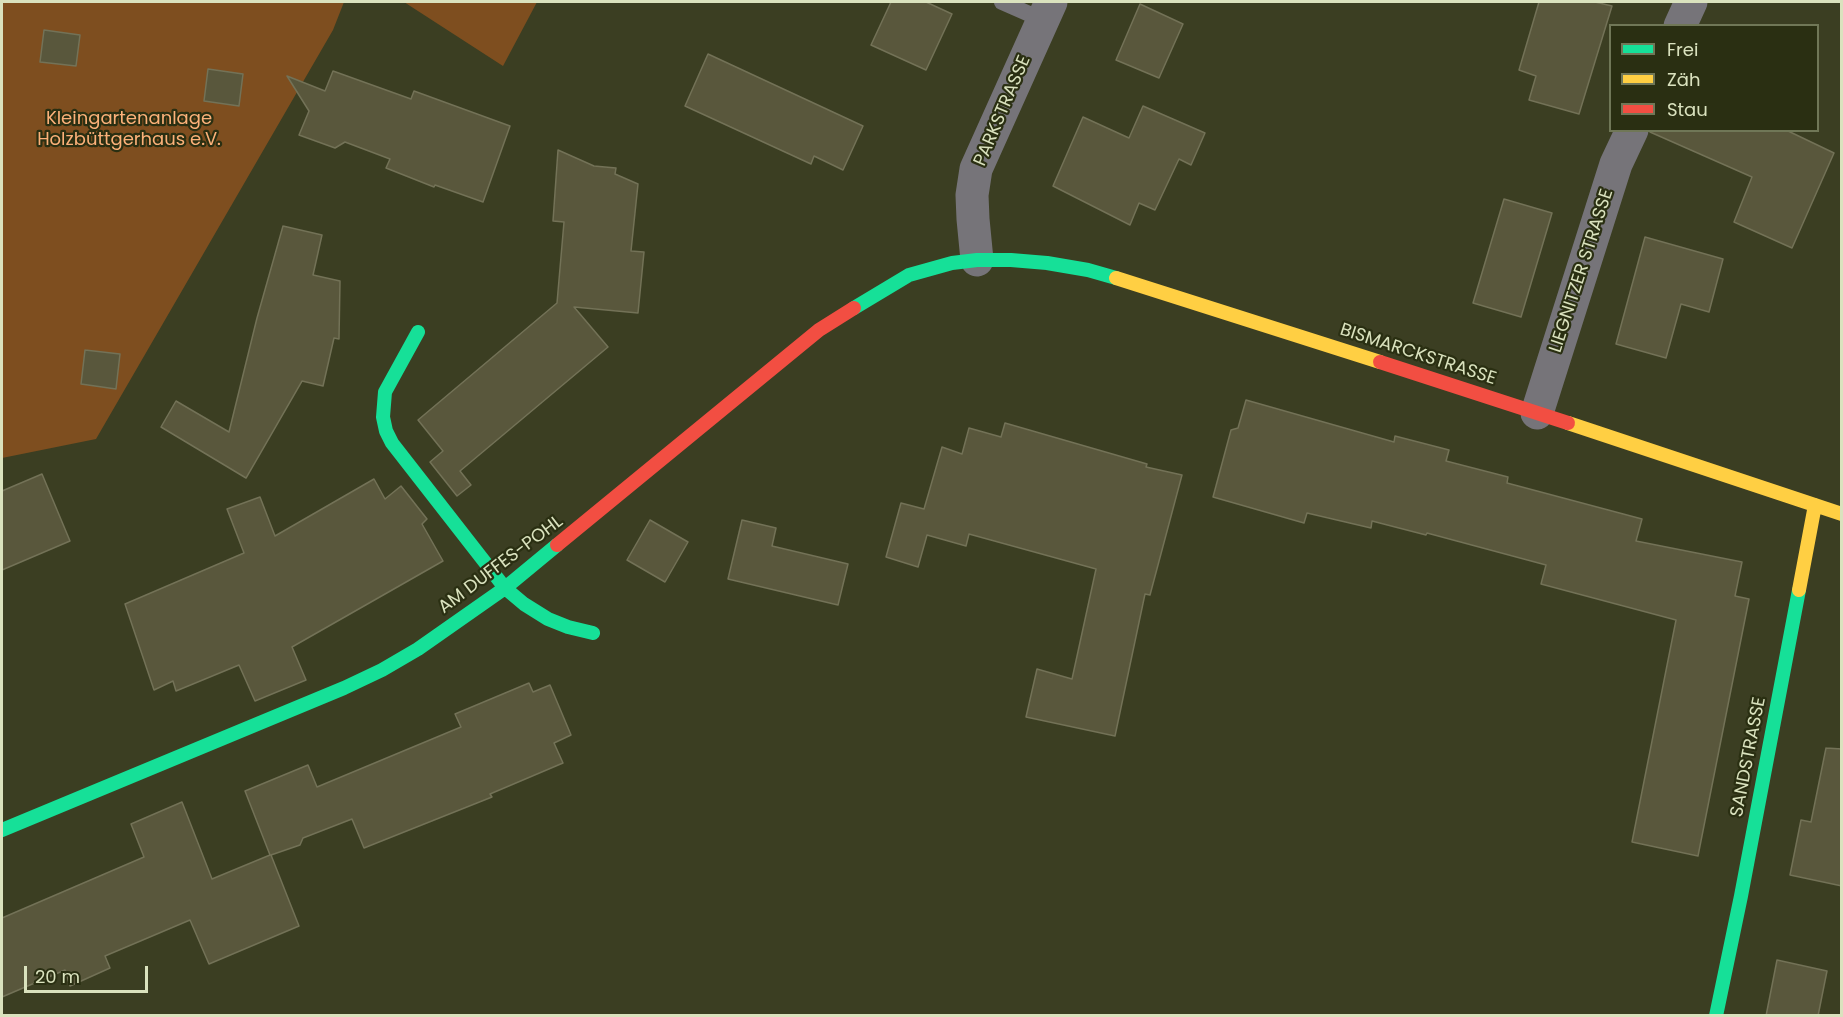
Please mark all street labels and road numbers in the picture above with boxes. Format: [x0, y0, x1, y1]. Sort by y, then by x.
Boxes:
street label: PARKSTRASSE [970, 52, 1036, 170]
street label: LIEGNITZER STRASSE [1545, 186, 1619, 356]
street label: BISMARCKSTRASSE [1337, 320, 1499, 390]
street label: AM DUFFES-POHL [435, 511, 567, 619]
street label: SANDSTRASSE [1727, 695, 1771, 819]

